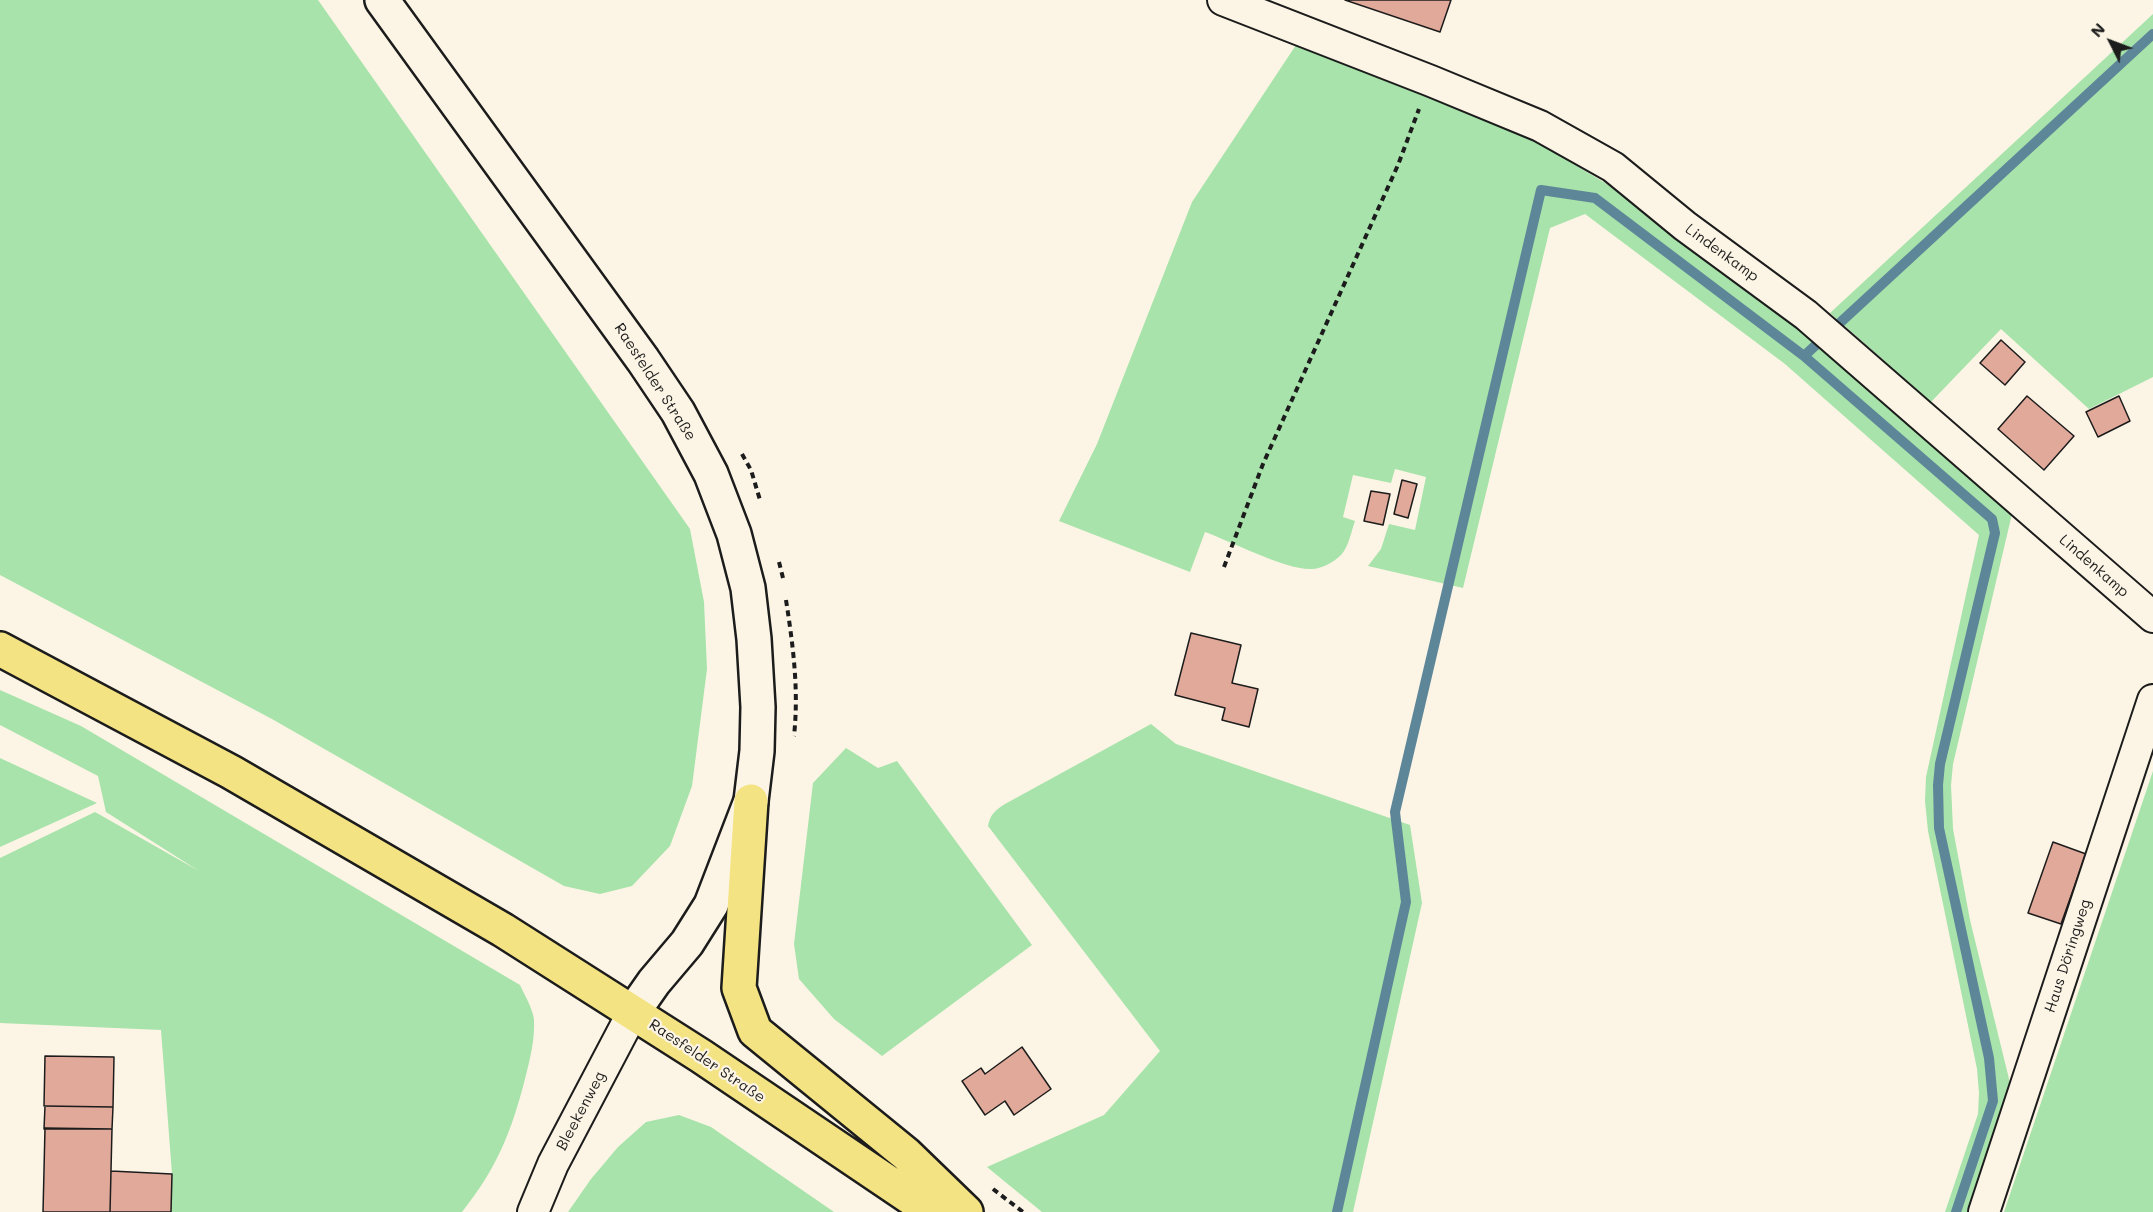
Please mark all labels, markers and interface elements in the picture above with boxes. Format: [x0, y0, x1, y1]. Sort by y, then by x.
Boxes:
north arrow [2081, 12, 2141, 72]
text: N [2085, 18, 2109, 41]
street label: Lindenkamp [1682, 220, 1762, 286]
street label: Raesfelder Straße [610, 320, 700, 444]
street label: Lindenkamp [2055, 531, 2133, 601]
street label: Haus Döringweg [2041, 897, 2095, 1015]
street label: Raesfelder Straße [645, 1015, 769, 1107]
street label: Bleekenweg [553, 1068, 609, 1154]

